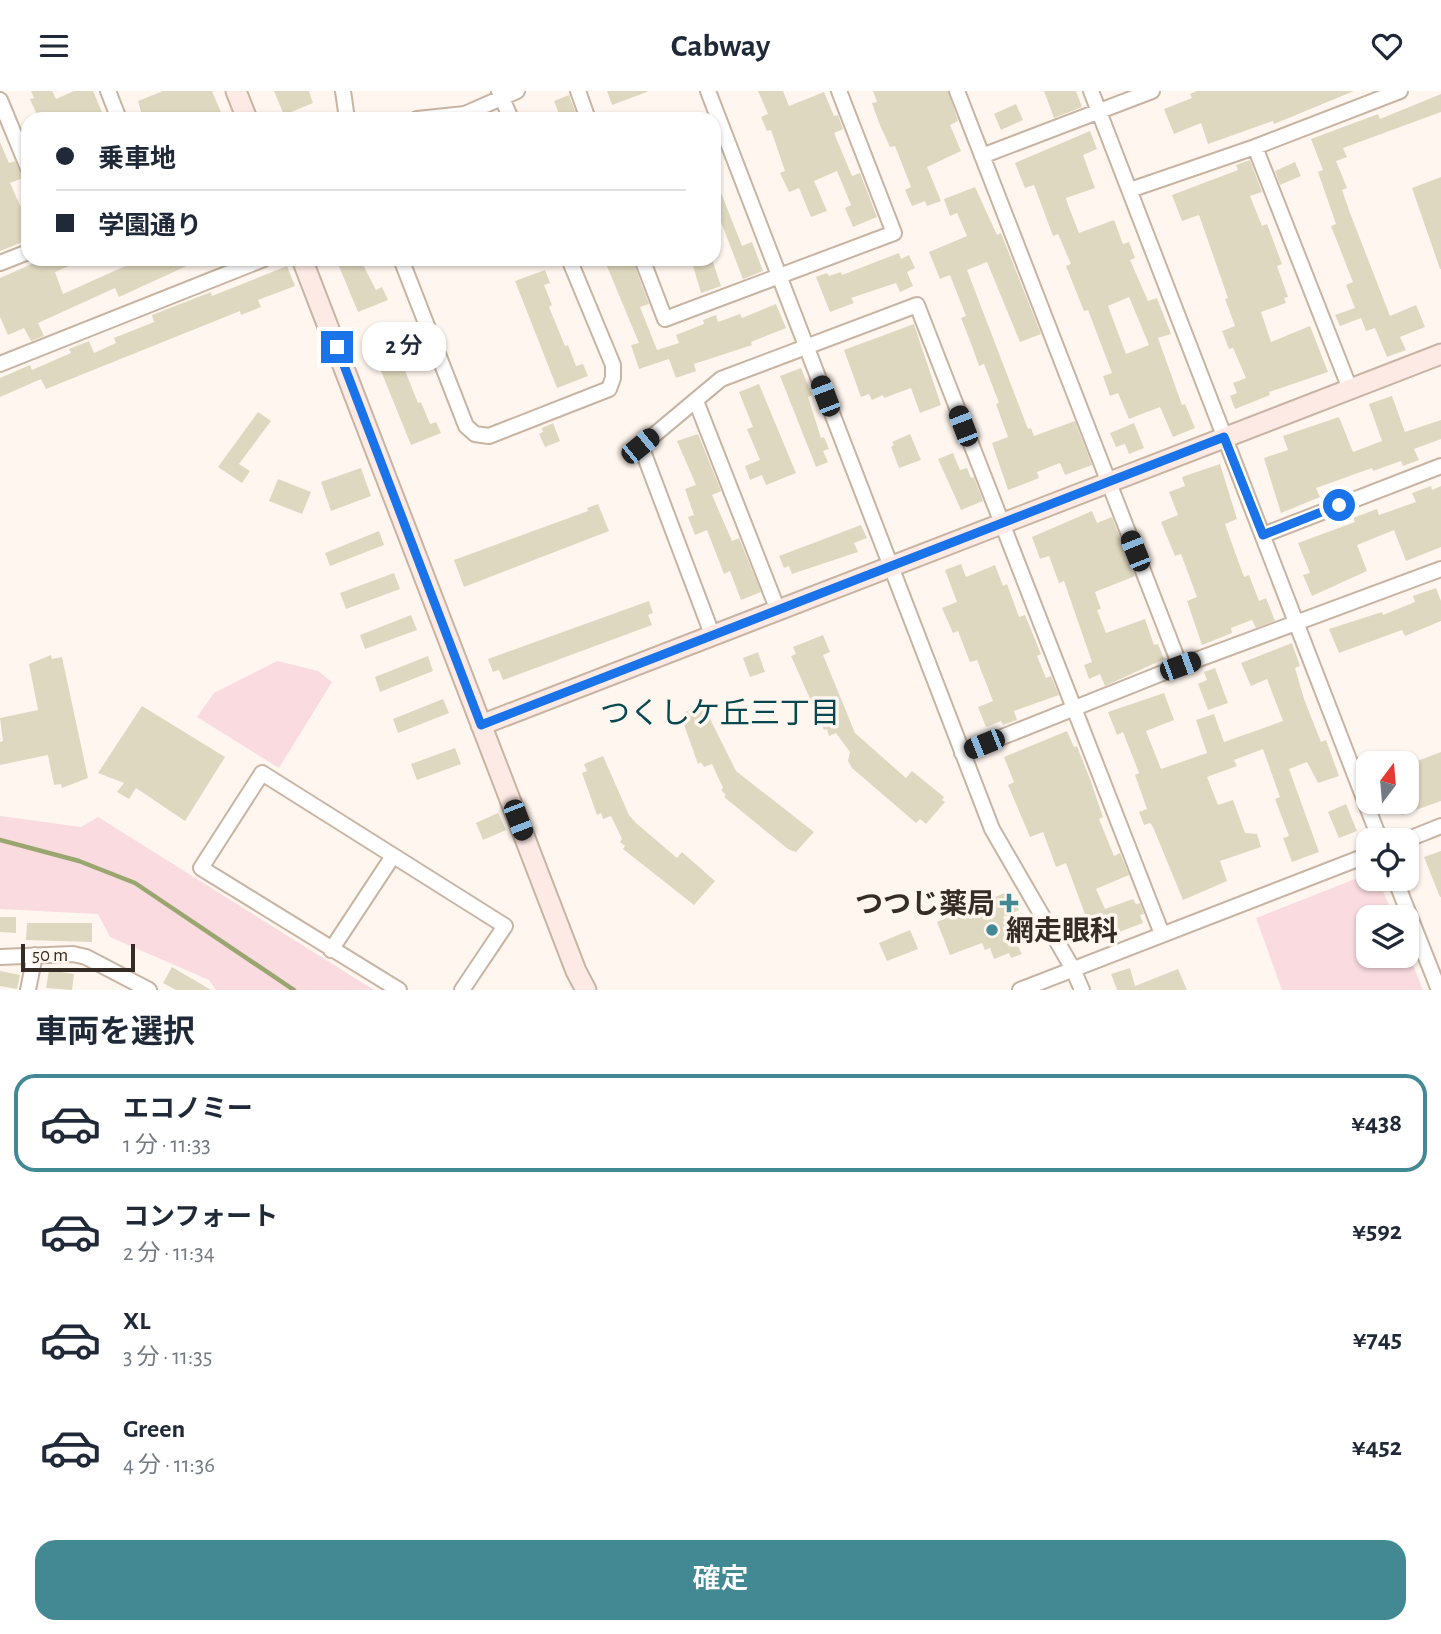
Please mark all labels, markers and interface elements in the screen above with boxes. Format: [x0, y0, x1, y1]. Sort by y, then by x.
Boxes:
icon: menu [35, 27, 73, 65]
icon: heart [1368, 27, 1406, 65]
text: Cabway [671, 30, 770, 62]
text: 乗車地 [98, 146, 176, 172]
text: 学園通り [98, 213, 202, 239]
callout: 2 分 [362, 323, 446, 371]
route end [321, 331, 353, 363]
text: 2 分 [385, 335, 423, 358]
car [808, 373, 843, 419]
car [946, 403, 981, 449]
car [618, 425, 663, 467]
route start [1323, 489, 1355, 521]
car [1118, 528, 1153, 574]
car [1157, 649, 1204, 683]
district label: つくしケ丘三丁目 [600, 698, 840, 729]
car [961, 726, 1008, 762]
north arrow [1356, 751, 1419, 814]
map controls [1356, 751, 1419, 968]
car [501, 797, 536, 843]
button: locate [1356, 828, 1419, 891]
place label: つつじ薬局 [855, 889, 995, 919]
marker: つつじ薬局 [1001, 895, 1017, 911]
button: layers [1356, 905, 1419, 968]
place label: 網走眼科 [1006, 916, 1118, 946]
marker: 網走眼科 [984, 922, 1000, 938]
scale bar [21, 941, 135, 973]
text: 50 m [32, 946, 68, 965]
text: 車両を選択 [35, 1016, 195, 1048]
icon: car [39, 1092, 102, 1155]
text: エコノミー [123, 1096, 253, 1122]
text: ¥438 [1351, 1110, 1402, 1136]
text: 1 分 · 11:33 [123, 1134, 211, 1157]
icon: car [39, 1200, 102, 1263]
text: コンフォート [123, 1204, 278, 1230]
text: ¥592 [1352, 1218, 1402, 1244]
text: 2 分 · 11:34 [123, 1242, 215, 1265]
icon: car [39, 1308, 102, 1371]
text: XL [123, 1308, 150, 1334]
text: ¥745 [1353, 1326, 1402, 1352]
text: 3 分 · 11:35 [123, 1346, 212, 1369]
icon: car [39, 1416, 102, 1479]
text: Green [123, 1416, 185, 1442]
text: ¥452 [1352, 1434, 1402, 1460]
text: 4 分 · 11:36 [123, 1454, 215, 1477]
button: 確定 [35, 1540, 1406, 1620]

